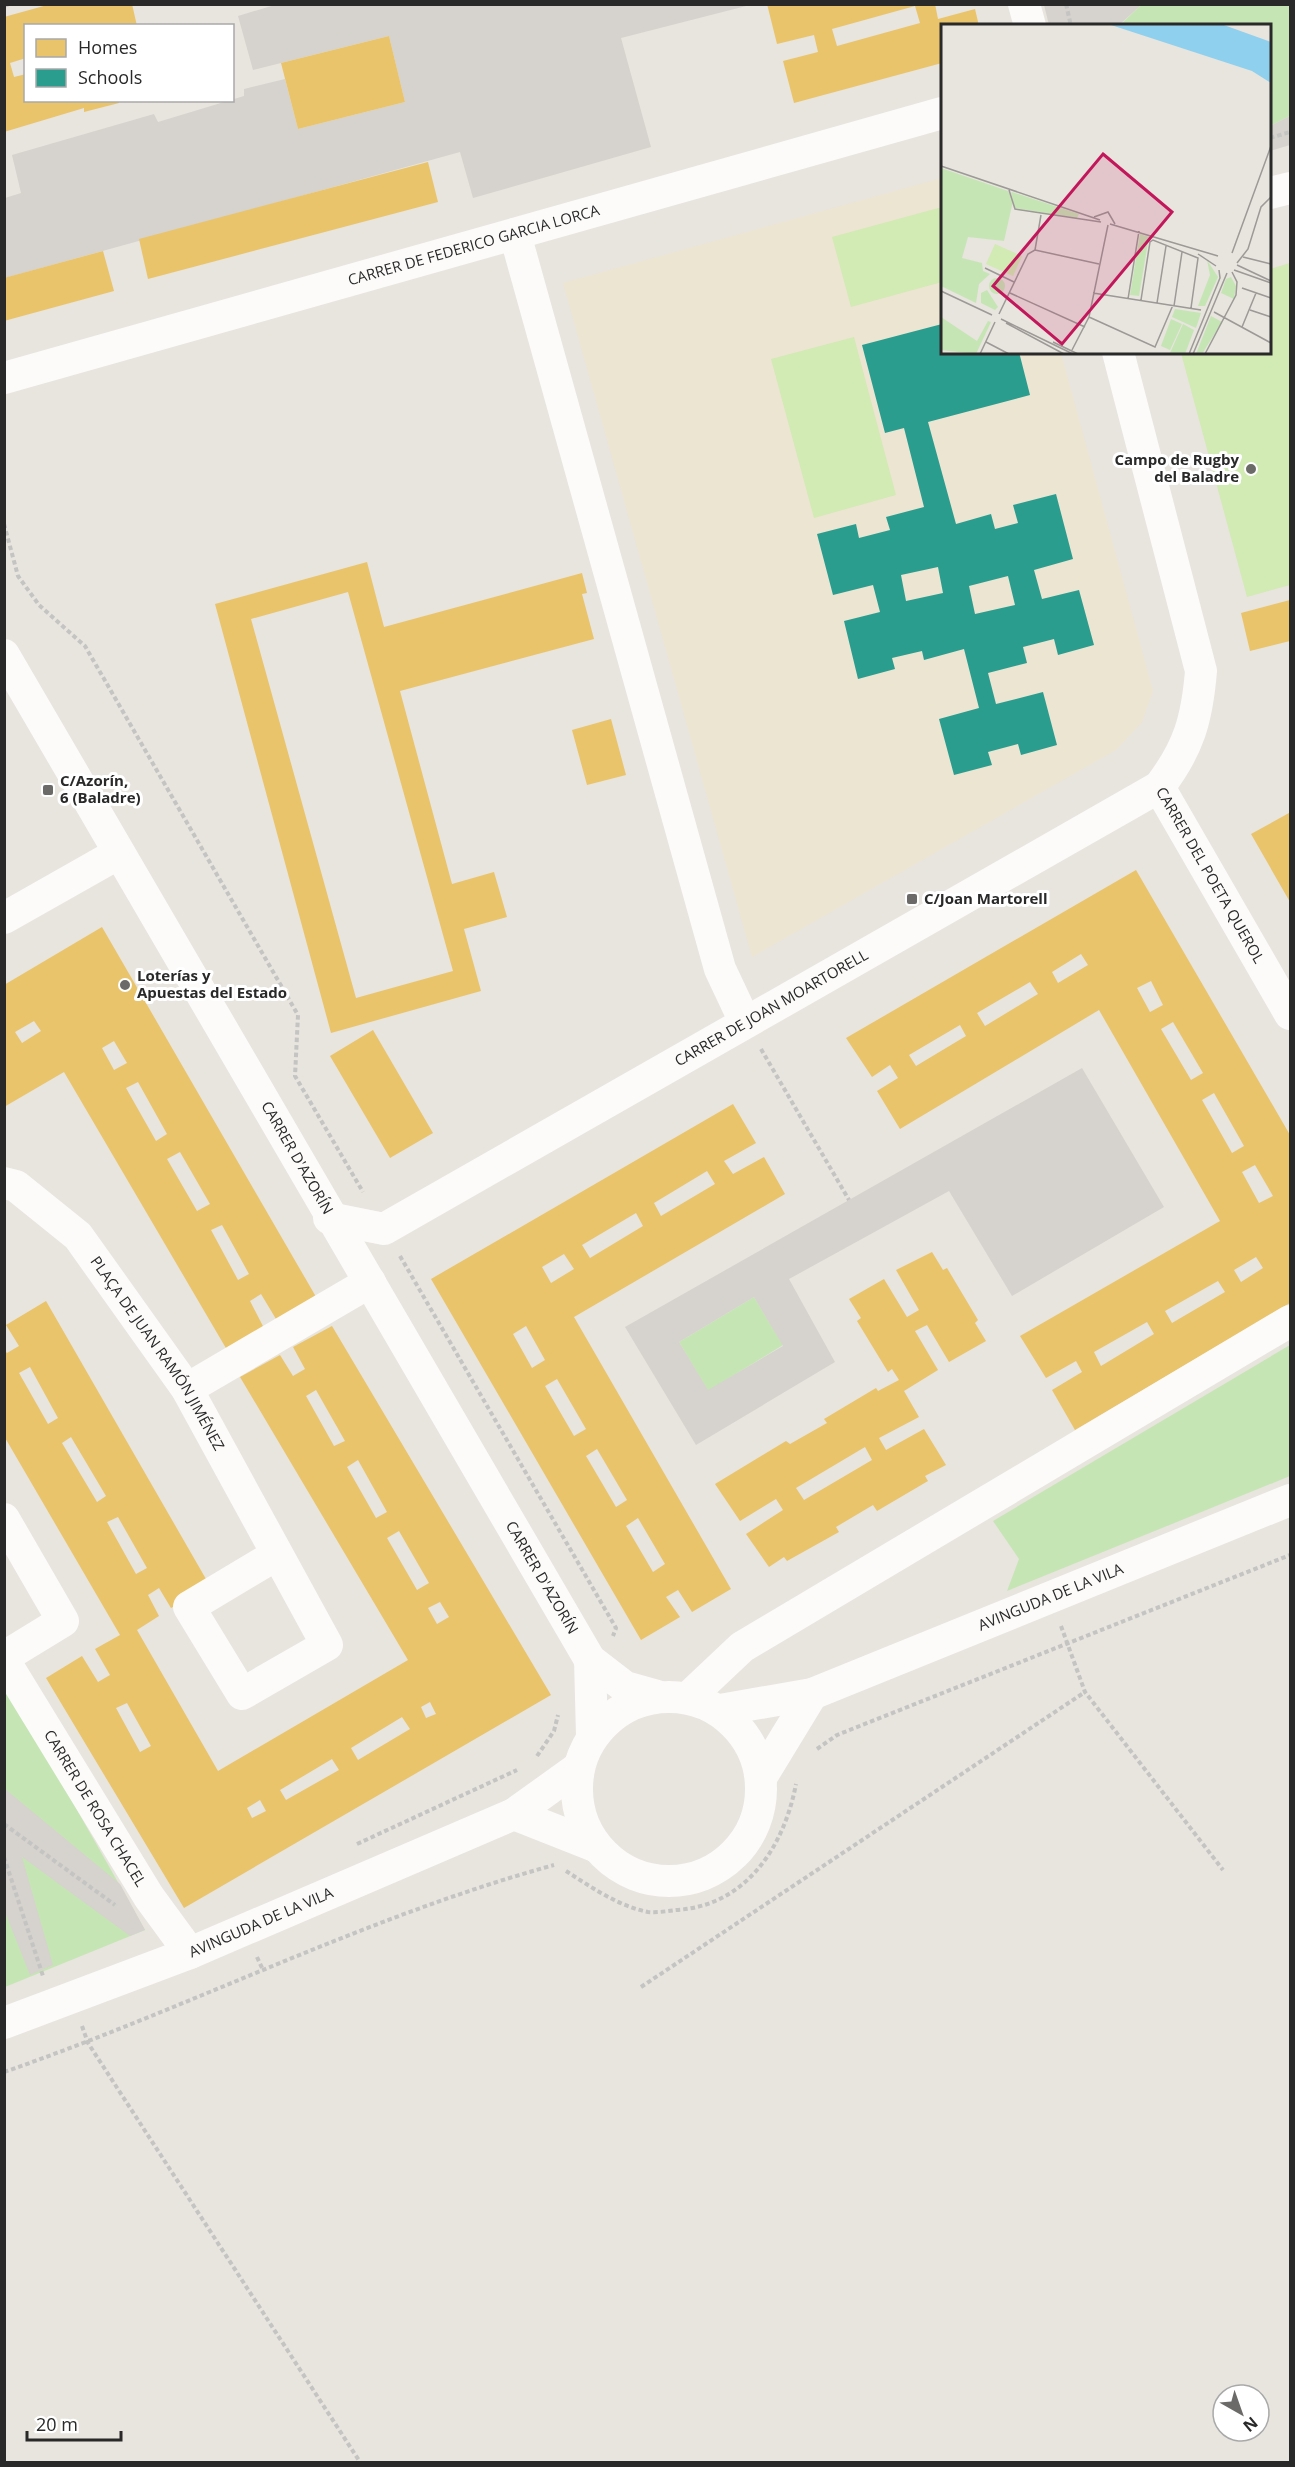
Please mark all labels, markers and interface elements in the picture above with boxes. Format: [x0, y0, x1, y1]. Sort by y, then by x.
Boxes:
legend [24, 24, 234, 102]
inset map [941, 24, 1271, 354]
text: Homes [78, 35, 137, 59]
text: Schools [78, 65, 142, 89]
street label: CARRER DE FEDERICO GARCIA LORCA [345, 199, 602, 289]
place label: Campo de Rugby del Baladre [1114, 449, 1239, 486]
marker: Campo de Rugby del Baladre [1244, 462, 1258, 476]
place label: C/Azorín, 6 (Baladre) [60, 770, 141, 807]
marker: C/Azorín, 6 (Baladre) [41, 783, 55, 797]
street label: CARRER DEL POETA QUEROL [1152, 783, 1270, 967]
place label: C/Joan Martorell [924, 888, 1047, 908]
marker: C/Joan Martorell [905, 892, 919, 906]
street label: CARRER DE JOAN MOARTORELL [670, 944, 871, 1070]
place label: Loterías y Apuestas del Estado [137, 965, 287, 1002]
marker: Loterías y Apuestas del Estado [118, 978, 132, 992]
street label: CARRER D'AZORÍN [257, 1097, 338, 1218]
street label: PLAÇA DE JUAN RAMÓN JIMÉNEZ [86, 1252, 230, 1454]
street label: CARRER D'AZORÍN [502, 1517, 584, 1637]
street label: AVINGUDA DE LA VILA [975, 1558, 1126, 1635]
street label: CARRER DE ROSA CHACEL [40, 1726, 151, 1890]
street label: AVINGUDA DE LA VILA [185, 1882, 336, 1961]
north arrow [1211, 2383, 1271, 2443]
scale bar [27, 2404, 122, 2442]
text: 20 m [36, 2412, 78, 2436]
text: N [1239, 2412, 1263, 2437]

